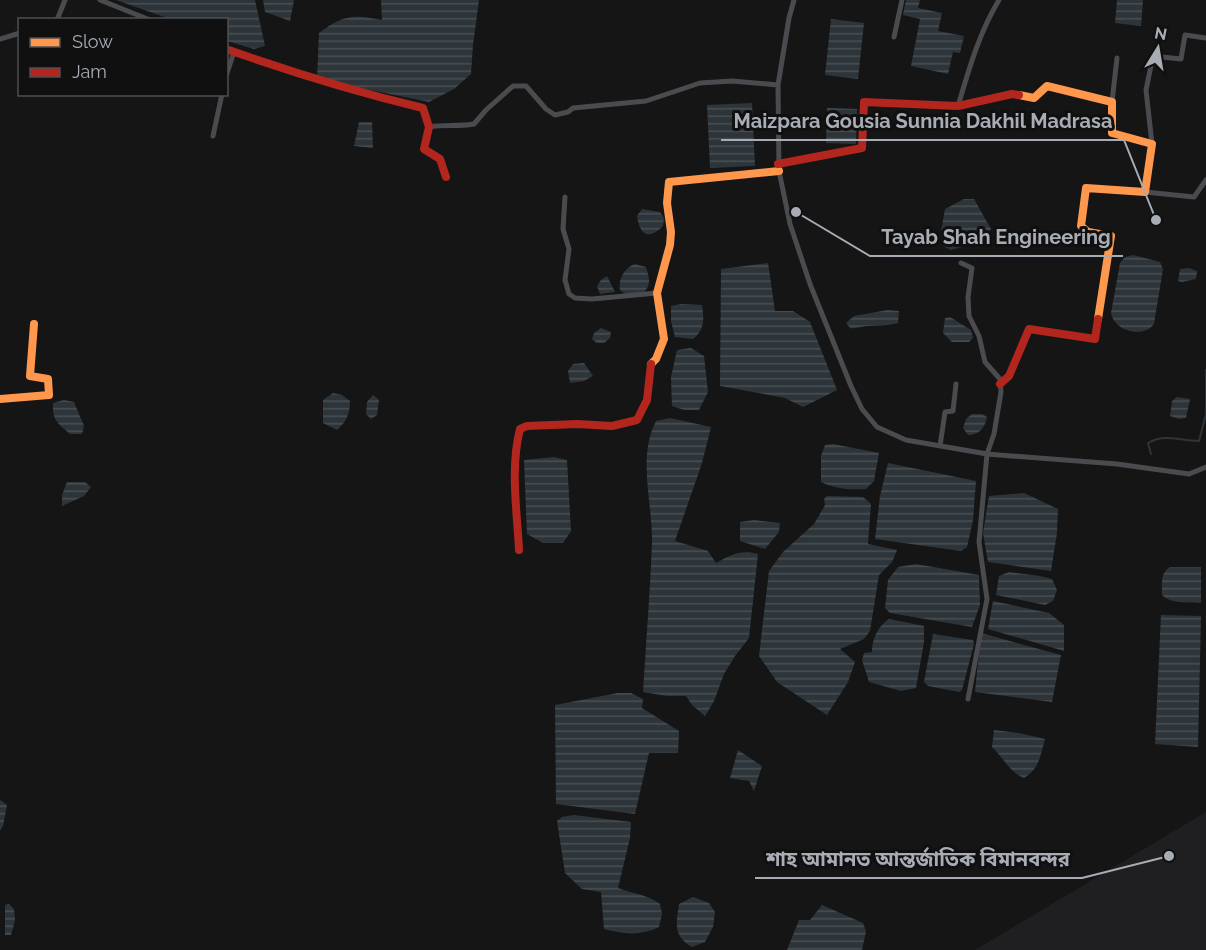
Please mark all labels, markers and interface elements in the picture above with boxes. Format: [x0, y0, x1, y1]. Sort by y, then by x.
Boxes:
legend [18, 18, 228, 96]
north arrow [1128, 18, 1188, 78]
text: N [1153, 23, 1169, 44]
text: Slow [72, 31, 113, 52]
text: Jam [72, 61, 107, 82]
callout: Maizpara Gousia Sunnia Dakhil Madrasa [721, 102, 1124, 140]
text: Maizpara Gousia Sunnia Dakhil Madrasa [734, 109, 1112, 133]
callout: Tayab Shah Engineering [870, 218, 1123, 256]
text: Tayab Shah Engineering [881, 225, 1111, 249]
callout: শাহ আমানত আন্তর্জাতিক বিমানবন্দর [755, 840, 1082, 878]
text: শাহ আমানত আন্তর্জাতিক বিমানবন্দর [765, 847, 1071, 871]

